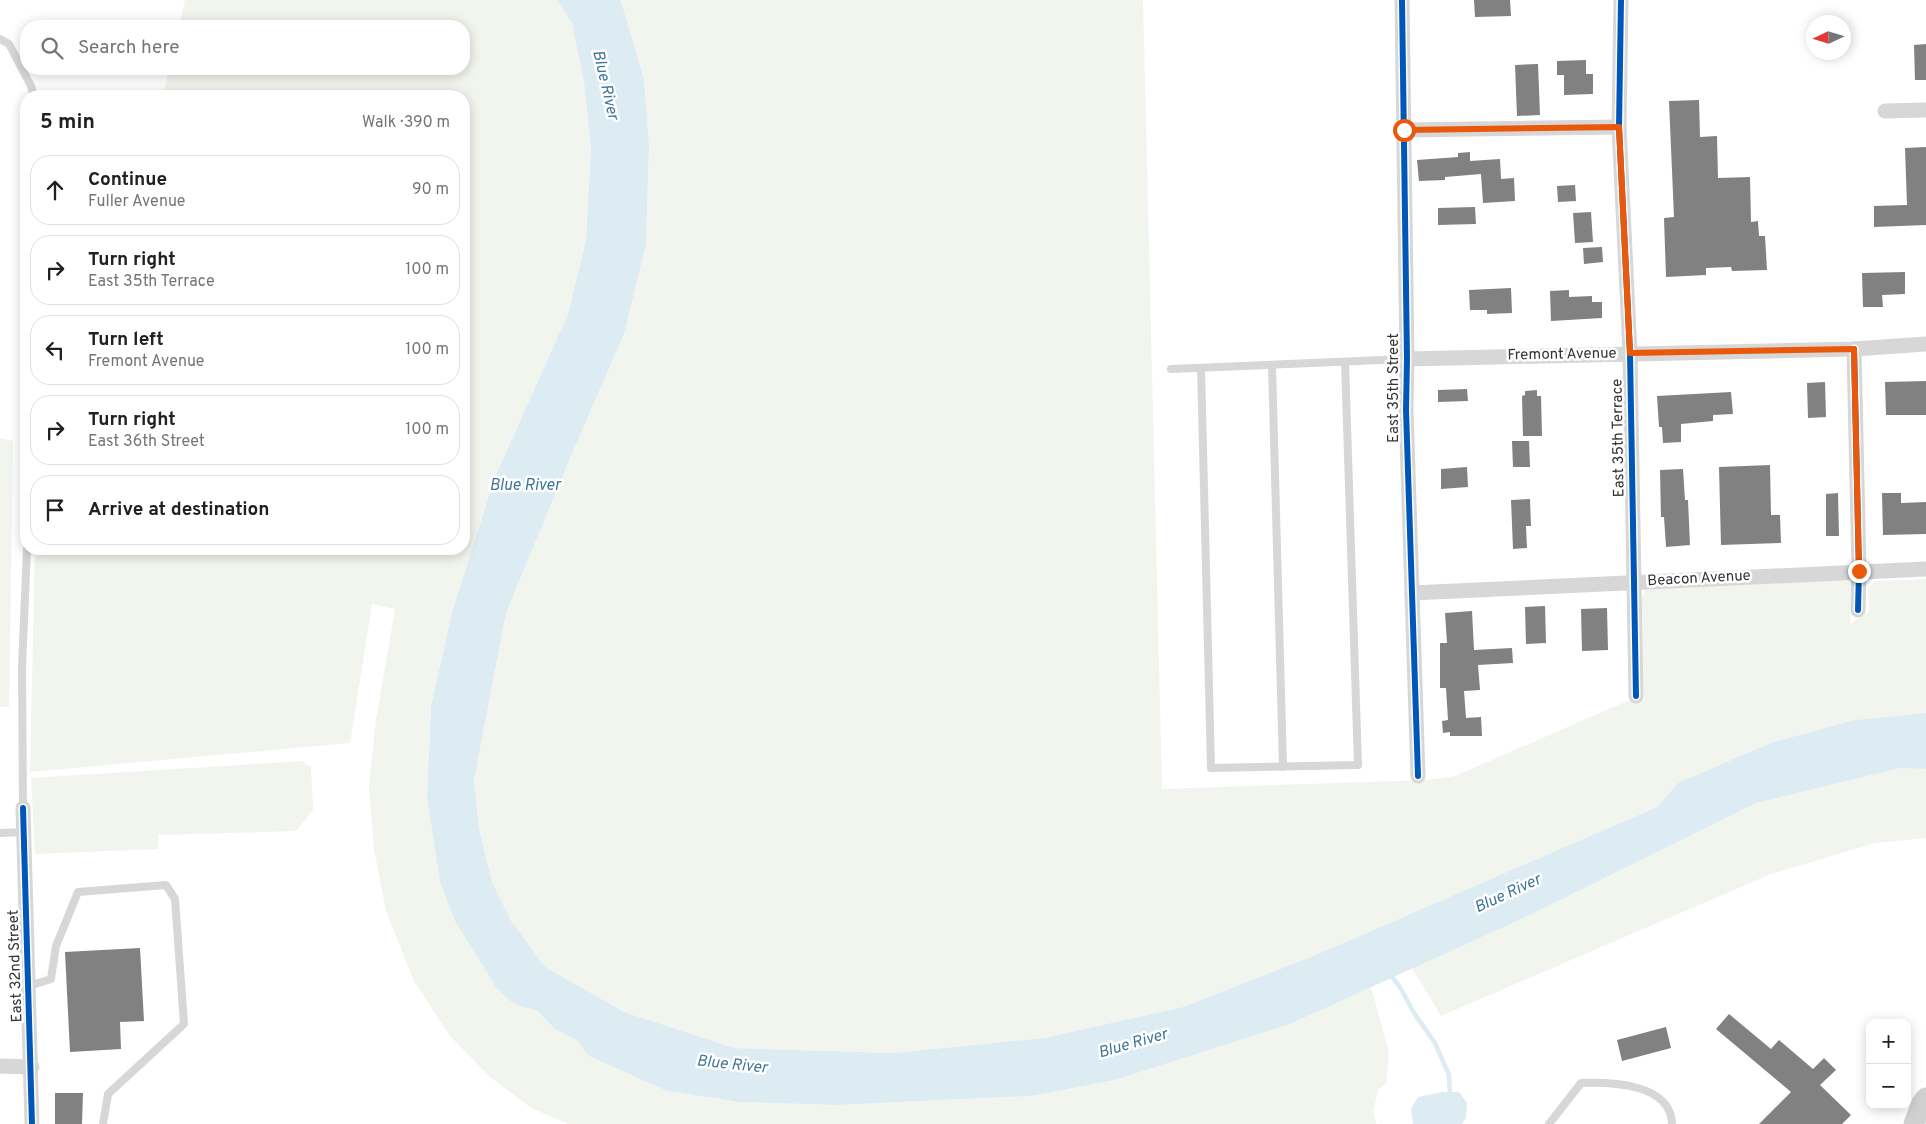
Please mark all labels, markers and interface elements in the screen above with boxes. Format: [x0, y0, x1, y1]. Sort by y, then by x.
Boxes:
north arrow [1806, 15, 1851, 60]
search box [20, 20, 470, 75]
icon: search [38, 34, 66, 62]
text: Search here [78, 36, 180, 60]
water label: Blue River [587, 48, 623, 124]
text: 5 min [40, 109, 95, 136]
text: Walk · 390 m [362, 113, 450, 133]
route start [1393, 119, 1416, 142]
text: Continue [88, 168, 167, 192]
icon: ahead [41, 176, 69, 204]
text: 90 m [412, 180, 449, 200]
text: Fuller Avenue [88, 192, 185, 212]
text: Turn right [88, 248, 176, 272]
icon: right [41, 256, 69, 284]
text: 100 m [405, 260, 449, 280]
text: East 35th Terrace [88, 272, 215, 292]
text: Turn left [88, 328, 164, 352]
street label: East 35th Street [1385, 333, 1404, 443]
icon: left [41, 336, 69, 364]
text: 100 m [405, 340, 449, 360]
street label: Fremont Avenue [1507, 345, 1617, 365]
text: Fremont Avenue [88, 352, 204, 372]
street label: East 35th Terrace [1608, 378, 1630, 498]
text: Turn right [88, 408, 176, 432]
icon: right [41, 416, 69, 444]
text: 100 m [405, 420, 449, 440]
text: East 36th Street [88, 432, 205, 452]
water label: Blue River [489, 476, 562, 496]
icon: arrive [41, 496, 69, 524]
text: Arrive at destination [88, 498, 269, 522]
route end [1848, 560, 1871, 583]
street label: Beacon Avenue [1647, 567, 1751, 591]
water label: Blue River [1472, 869, 1546, 918]
street label: East 32nd Street [5, 909, 27, 1023]
map controls [1866, 1019, 1911, 1109]
button: + [1866, 1019, 1911, 1064]
water label: Blue River [1096, 1024, 1172, 1063]
water label: Blue River [696, 1051, 770, 1079]
button: − [1866, 1064, 1911, 1109]

